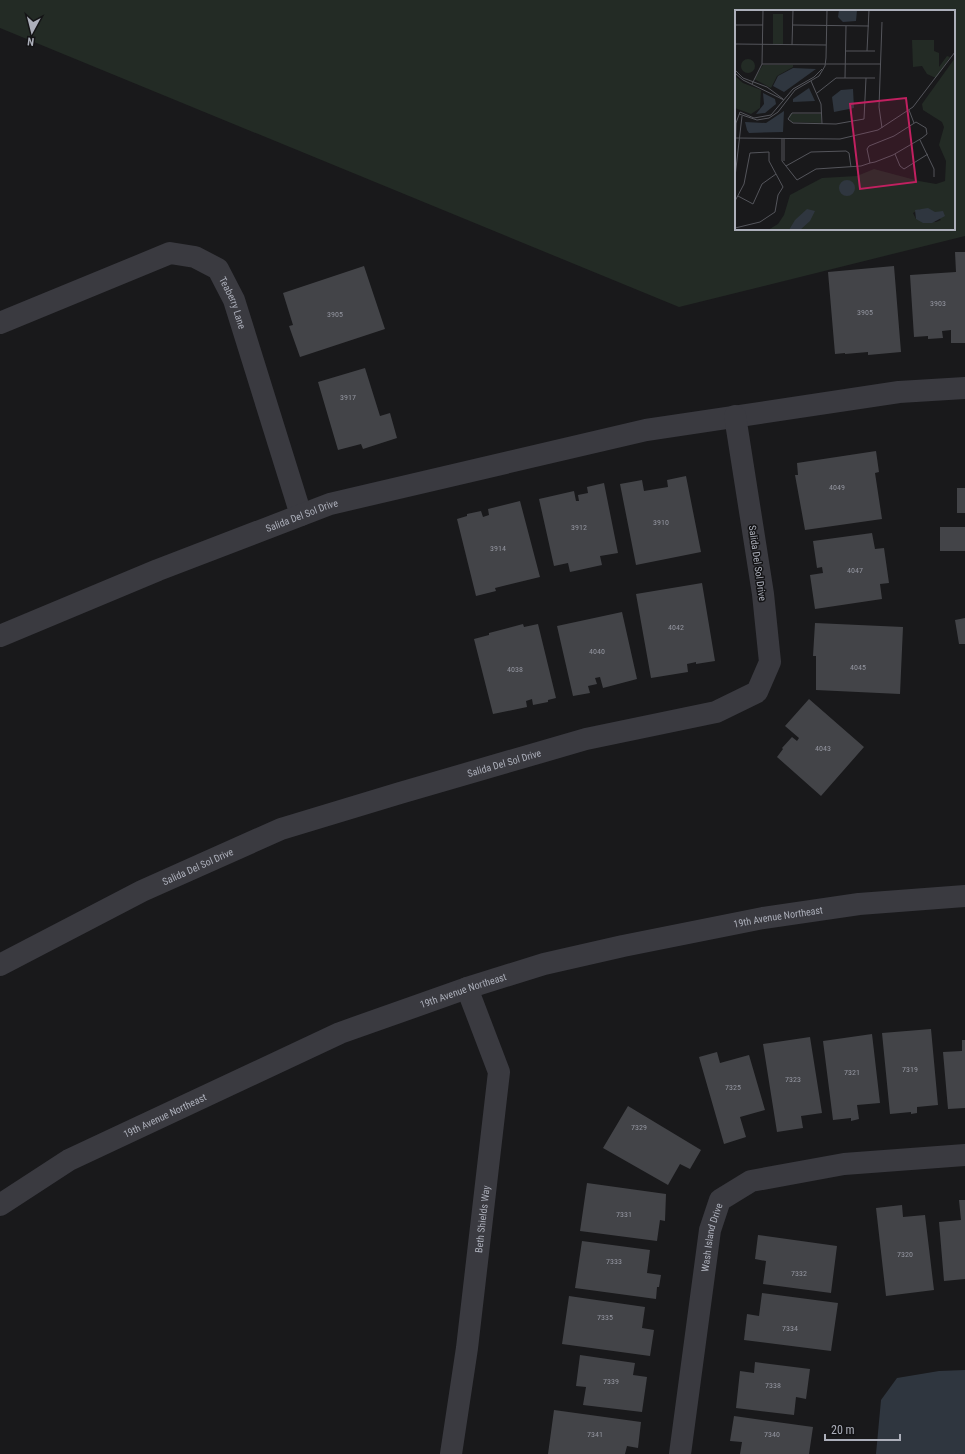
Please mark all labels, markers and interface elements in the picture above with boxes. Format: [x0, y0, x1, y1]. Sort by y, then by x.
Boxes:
inset map [735, 10, 955, 230]
north arrow [12, 12, 52, 52]
text: N [26, 35, 35, 48]
street label: Teaberry Lane [217, 275, 248, 331]
house number: 3903 [930, 299, 946, 308]
house number: 3905 [857, 308, 873, 317]
house number: 3905 [327, 310, 343, 319]
house number: 3917 [340, 393, 356, 402]
house number: 4049 [829, 483, 845, 492]
street label: Salida Del Sol Drive [264, 497, 339, 534]
house number: 3910 [653, 518, 669, 527]
house number: 3912 [571, 523, 587, 532]
street label: Salida Del Sol Drive [747, 525, 768, 602]
house number: 3914 [490, 544, 506, 553]
house number: 4047 [847, 566, 863, 575]
house number: 4042 [668, 623, 684, 632]
house number: 4040 [589, 647, 605, 656]
house number: 4045 [850, 663, 866, 672]
house number: 4038 [507, 665, 523, 674]
house number: 4043 [815, 744, 831, 753]
street label: Salida Del Sol Drive [466, 747, 543, 779]
street label: Salida Del Sol Drive [161, 846, 235, 887]
street label: 19th Avenue Northeast [733, 904, 824, 930]
street label: 19th Avenue Northeast [419, 971, 508, 1010]
house number: 7319 [902, 1065, 918, 1074]
house number: 7321 [844, 1068, 860, 1077]
house number: 7323 [785, 1075, 801, 1084]
house number: 7325 [725, 1083, 741, 1092]
street label: 19th Avenue Northeast [122, 1091, 208, 1140]
house number: 7329 [631, 1123, 647, 1132]
street label: Beth Shields Way [473, 1185, 492, 1253]
street label: Wash Island Drive [699, 1201, 725, 1273]
house number: 7331 [616, 1210, 632, 1219]
house number: 7320 [897, 1250, 913, 1259]
house number: 7333 [606, 1257, 622, 1266]
house number: 7332 [791, 1269, 807, 1278]
house number: 7335 [597, 1313, 613, 1322]
house number: 7334 [782, 1324, 798, 1333]
house number: 7339 [603, 1377, 619, 1386]
house number: 7338 [765, 1381, 781, 1390]
scale bar [825, 1416, 900, 1442]
text: 20 m [831, 1423, 855, 1437]
house number: 7341 [587, 1430, 603, 1439]
house number: 7340 [764, 1430, 780, 1439]

